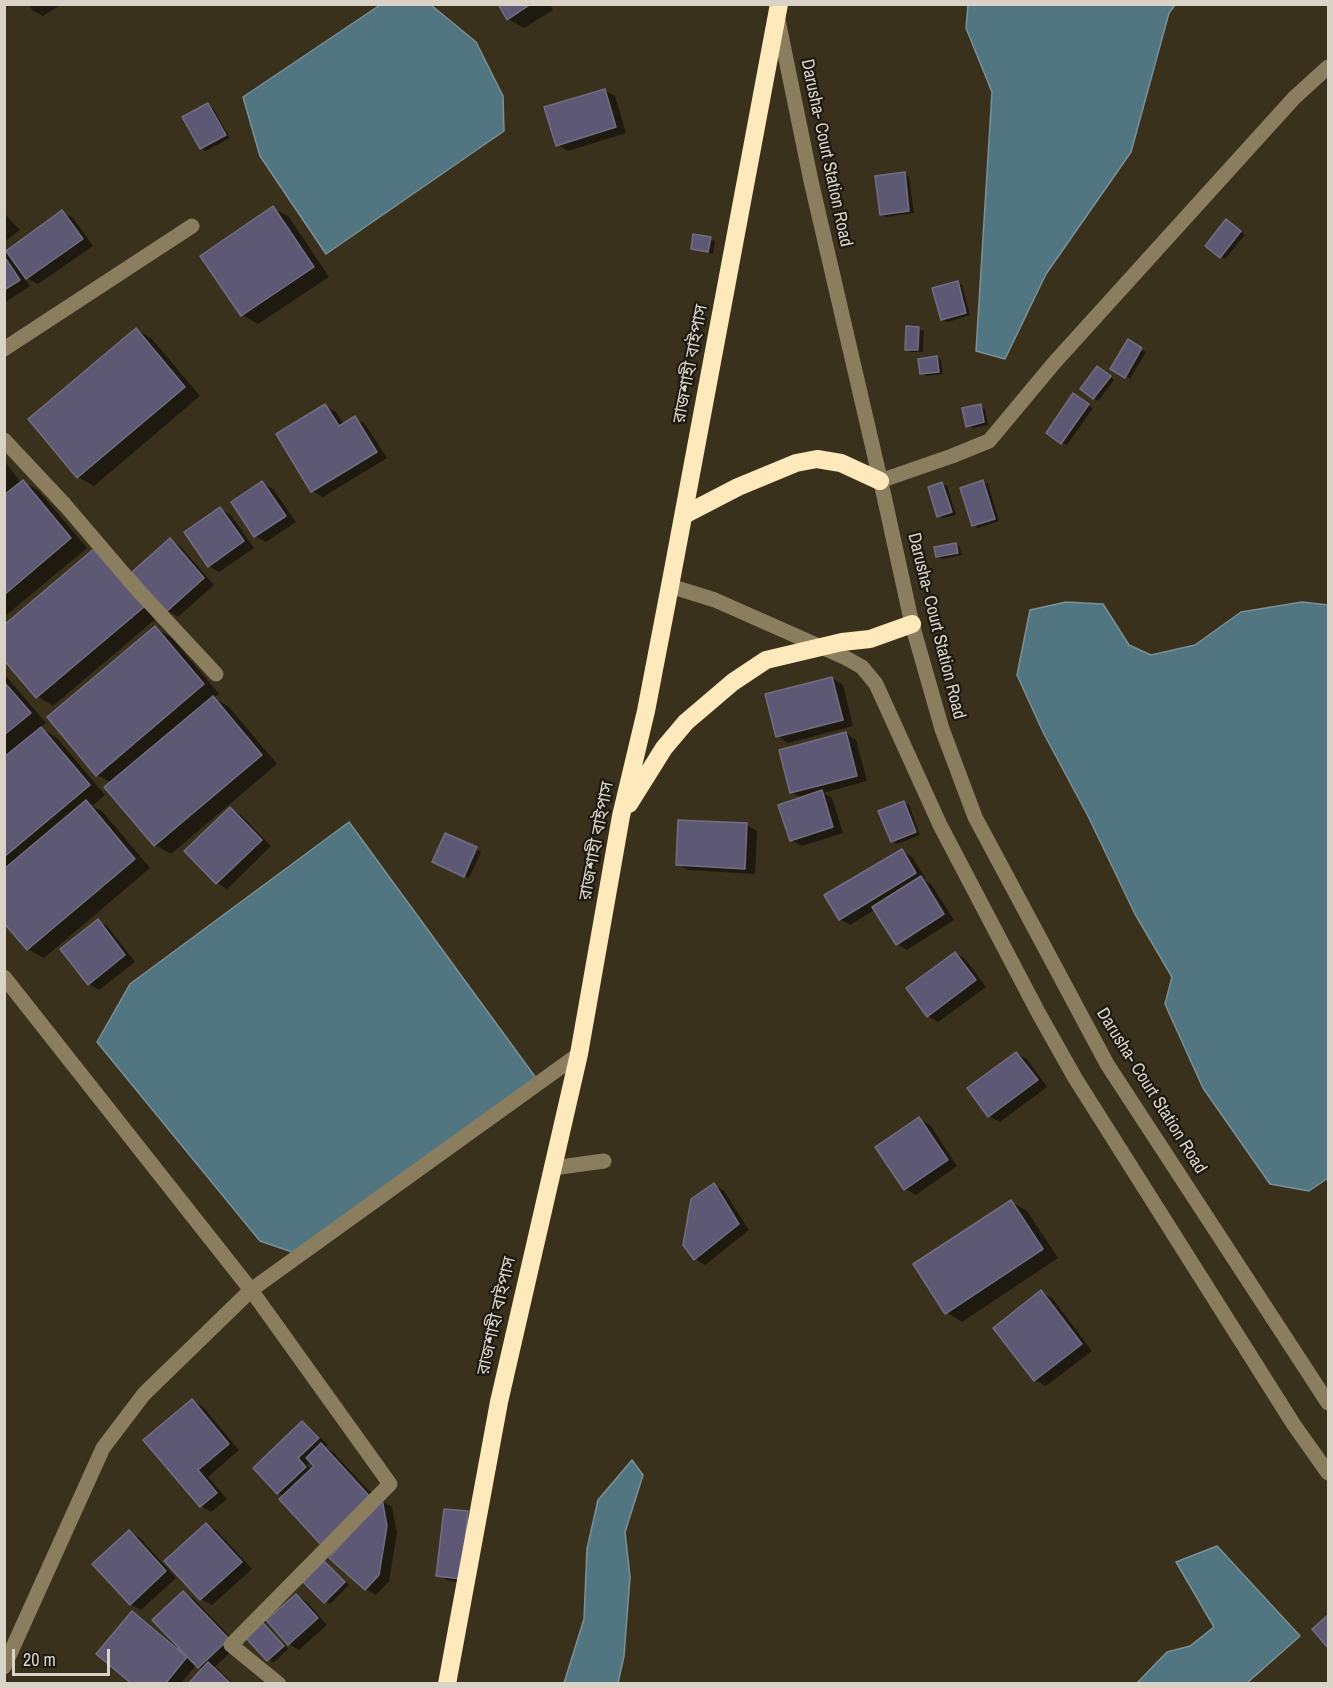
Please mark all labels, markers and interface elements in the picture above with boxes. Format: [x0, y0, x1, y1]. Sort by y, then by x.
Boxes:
street label: Darusha- Court Station Road [796, 57, 856, 249]
street label: রাজশাহী বাইপাস [669, 303, 713, 425]
street label: Darusha- Court Station Road [902, 531, 970, 721]
street label: রাজশাহী বাইপাস [575, 780, 619, 902]
street label: Darusha- Court Station Road [1091, 1004, 1211, 1178]
street label: রাজশাহী বাইপাস [473, 1255, 521, 1377]
scale bar [15, 1637, 112, 1675]
text: 20 m [23, 1647, 56, 1672]

